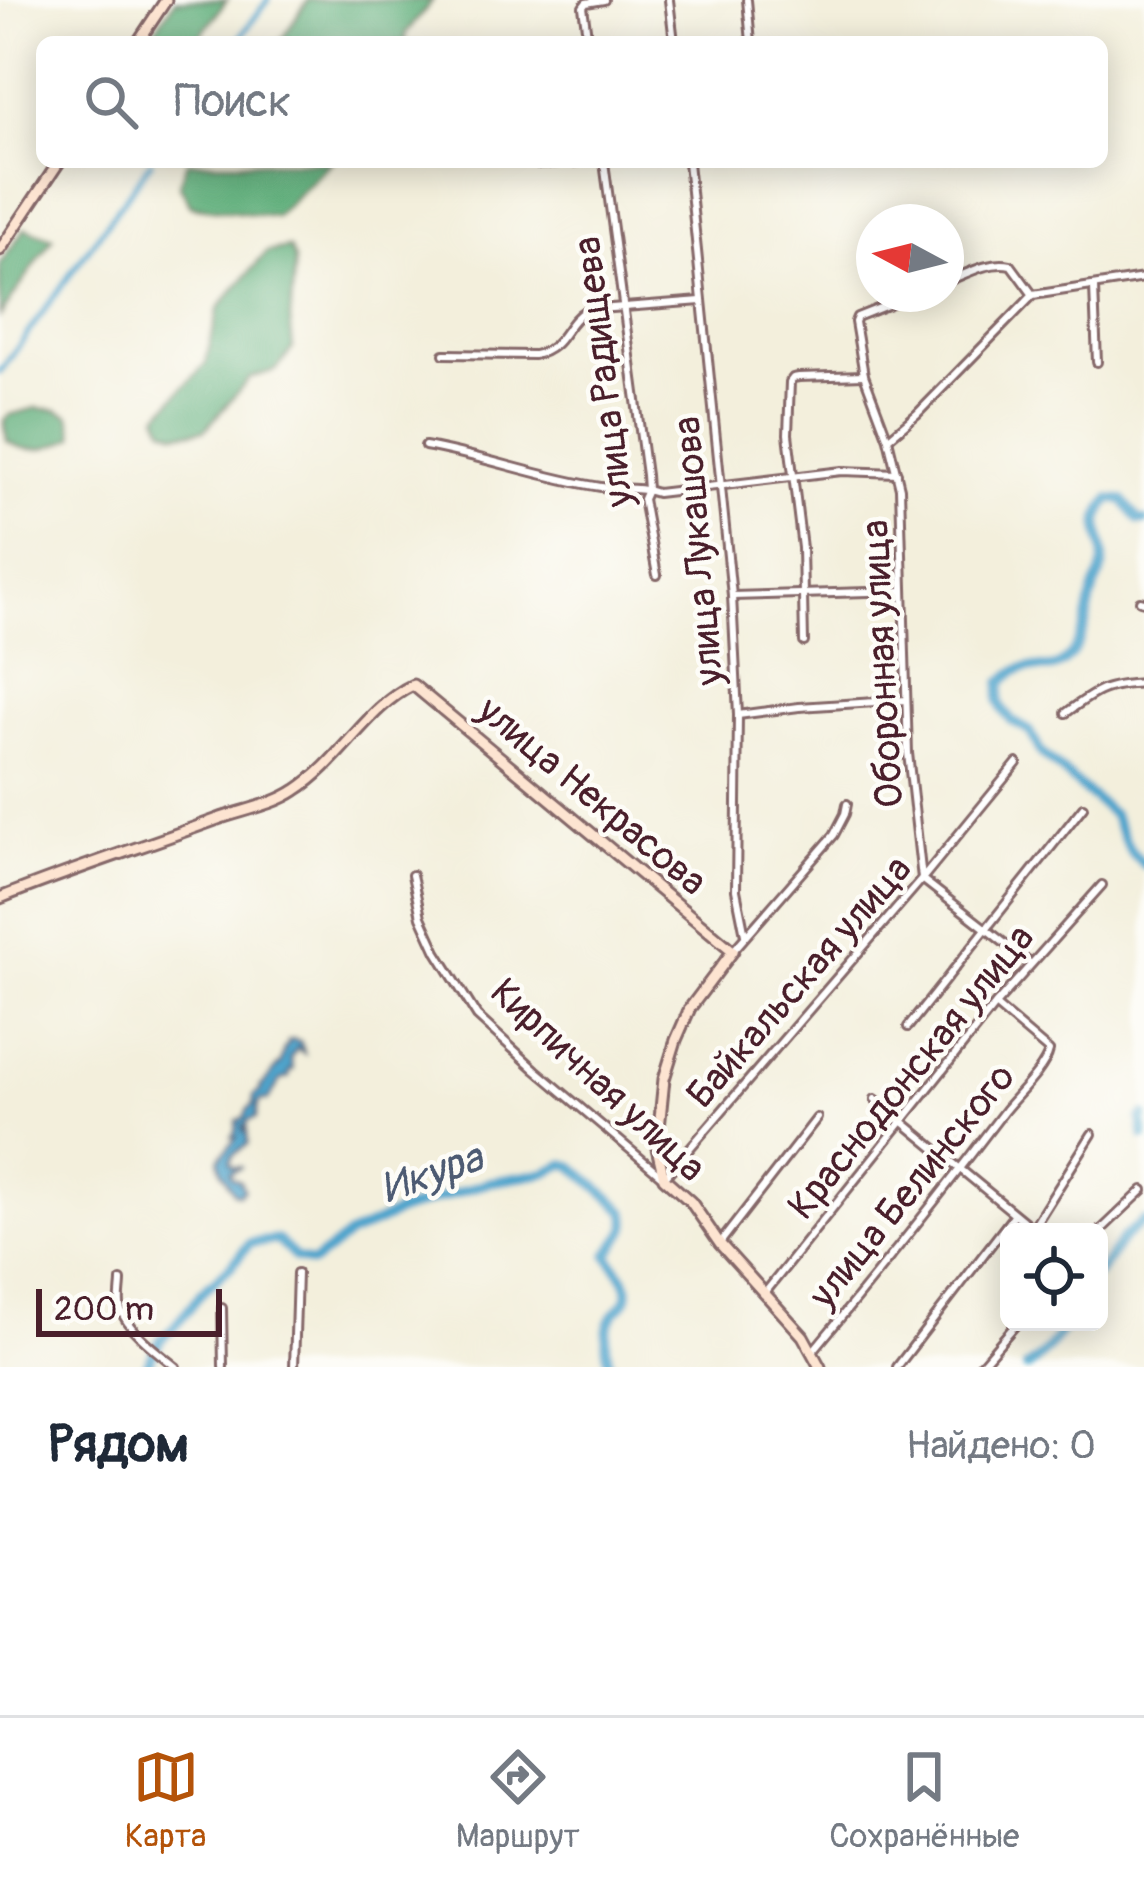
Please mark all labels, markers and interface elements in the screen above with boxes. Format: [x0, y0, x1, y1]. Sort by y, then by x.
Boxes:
search box [36, 36, 1108, 168]
icon: search [78, 69, 144, 135]
text: Поиск [174, 74, 291, 130]
north arrow [856, 204, 964, 312]
street label: улица Радищева [563, 234, 644, 511]
street label: улица Лукашова [662, 414, 735, 688]
street label: Оборонная улица [850, 519, 915, 809]
street label: улица Некрасова [467, 685, 717, 906]
street label: Байкальская улица [676, 846, 922, 1118]
street label: Краснодонская улица [777, 915, 1045, 1229]
street label: Кирпичная улица [480, 968, 716, 1192]
street label: улица Белинского [798, 1054, 1026, 1319]
water label: Икура [374, 1132, 492, 1215]
map controls [1000, 1223, 1108, 1331]
button: locate [1000, 1223, 1108, 1331]
scale bar [36, 1283, 222, 1336]
text: 200 m [54, 1289, 154, 1330]
text: Рядом [48, 1413, 189, 1477]
text: Найдено: 0 [906, 1421, 1096, 1470]
tab: Карта [125, 1744, 206, 1857]
tab: Маршрут [456, 1744, 580, 1857]
tab: Сохранённые [829, 1744, 1019, 1857]

